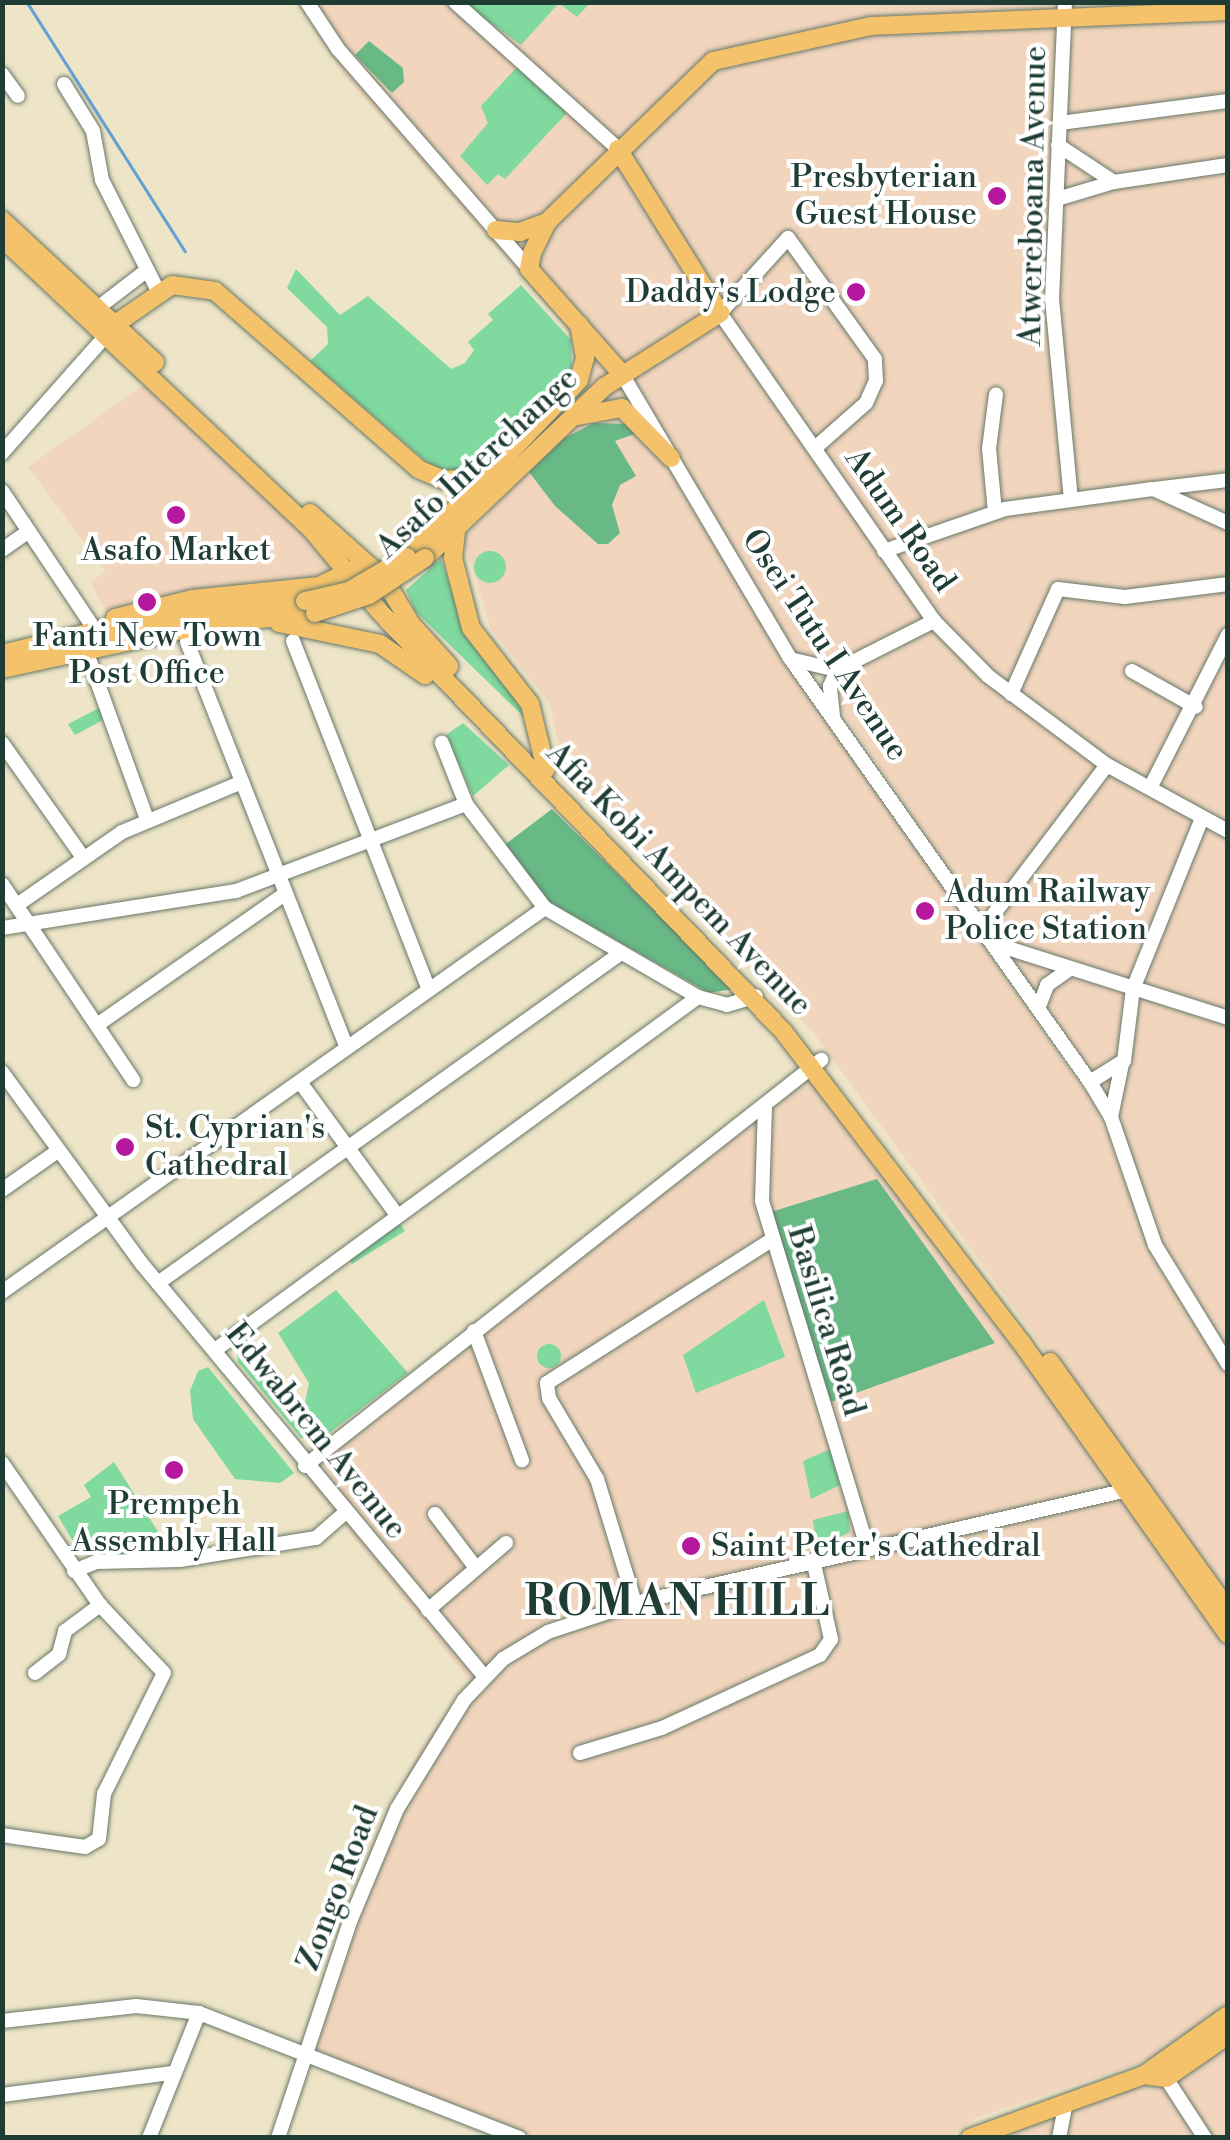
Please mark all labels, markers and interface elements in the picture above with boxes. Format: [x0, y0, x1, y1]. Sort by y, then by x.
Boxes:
street label: Atwereboana Avenue [1011, 45, 1055, 347]
place label: Presbyterian Guest House [790, 159, 977, 234]
marker: Presbyterian Guest House [986, 185, 1008, 207]
place label: Daddy's Lodge [625, 273, 836, 311]
marker: Daddy's Lodge [845, 281, 867, 303]
street label: Asafo Interchange [368, 360, 586, 566]
street label: Adum Road [836, 441, 964, 599]
marker: Asafo Market [165, 504, 187, 526]
street label: Osei Tutu I Avenue [733, 522, 917, 768]
place label: Asafo Market [81, 531, 271, 569]
marker: Fanti New Town Post Office [136, 591, 158, 613]
place label: Fanti New Town Post Office [33, 618, 261, 693]
street label: Afia Kobi Ampem Avenue [538, 734, 820, 1024]
place label: Adum Railway Police Station [945, 874, 1150, 949]
marker: Adum Railway Police Station [914, 900, 936, 922]
place label: St. Cyprian's Cathedral [145, 1110, 325, 1185]
marker: St. Cyprian's Cathedral [114, 1136, 136, 1158]
street label: Basilica Road [779, 1221, 873, 1421]
street label: Edwabrem Avenue [217, 1315, 415, 1547]
marker: Prempeh Assembly Hall [163, 1459, 185, 1481]
place label: Prempeh Assembly Hall [72, 1486, 276, 1561]
place label: Saint Peter's Cathedral [711, 1527, 1041, 1565]
marker: Saint Peter's Cathedral [680, 1535, 702, 1557]
district label: ROMAN HILL [524, 1578, 832, 1628]
street label: Zongo Road [289, 1800, 387, 1976]

